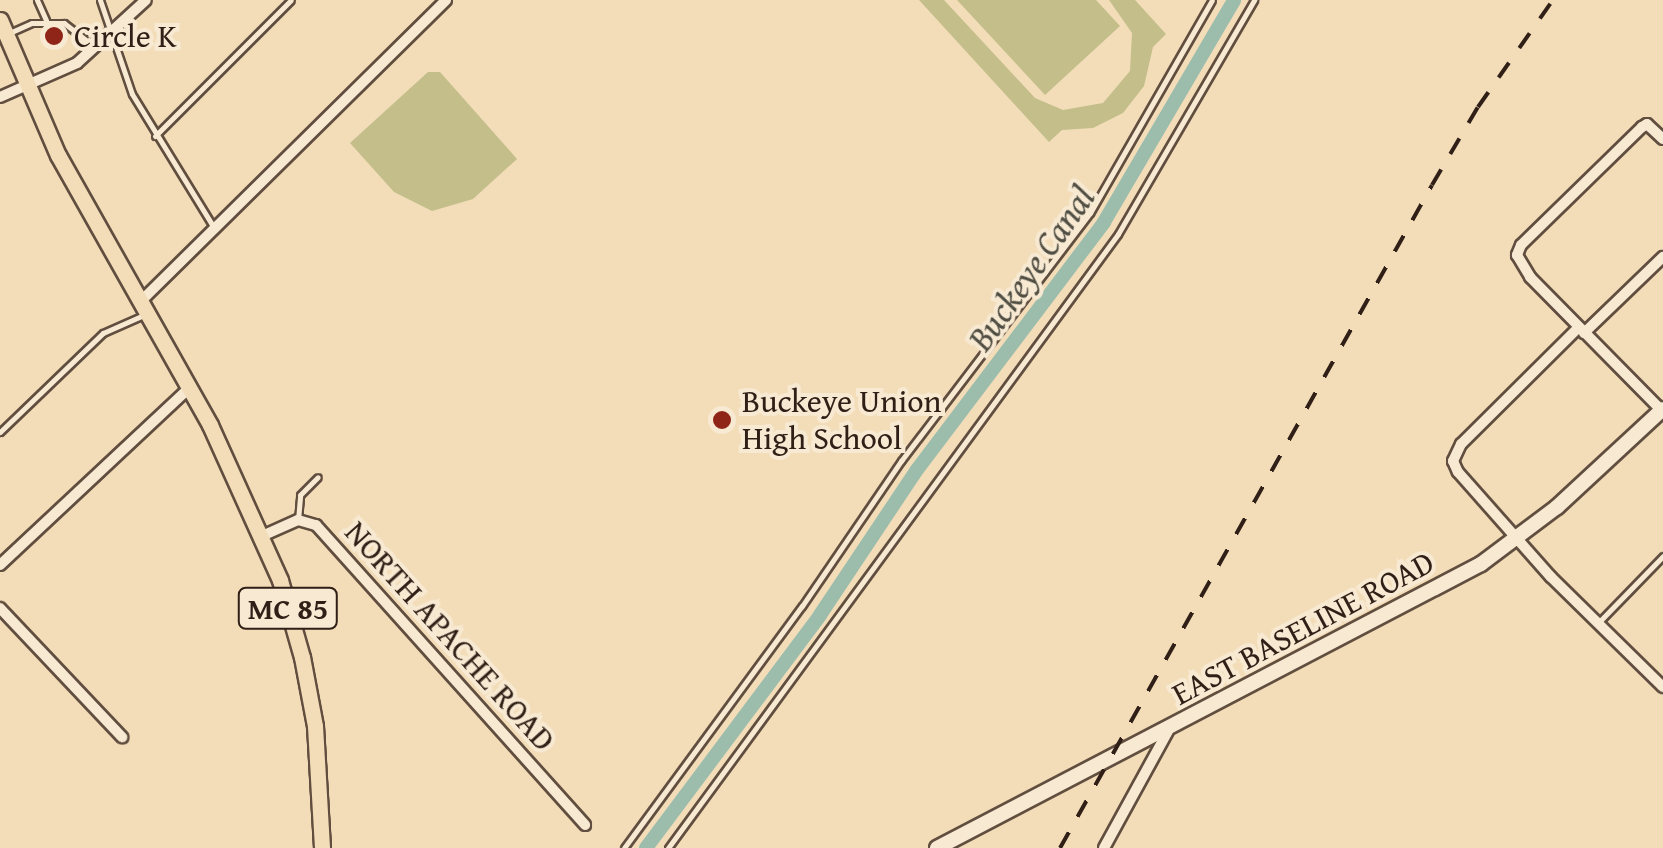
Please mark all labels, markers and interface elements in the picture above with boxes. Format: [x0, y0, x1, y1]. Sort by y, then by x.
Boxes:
place label: Circle K [74, 17, 177, 55]
marker: Circle K [43, 25, 65, 47]
water label: Buckeye Canal [959, 178, 1103, 358]
place label: Buckeye Union High School [742, 383, 941, 458]
marker: Buckeye Union High School [711, 409, 733, 431]
street label: NORTH APACHE ROAD [337, 513, 563, 759]
street label: EAST BASELINE ROAD [1166, 543, 1440, 713]
road number: MC 85 [236, 583, 340, 633]

